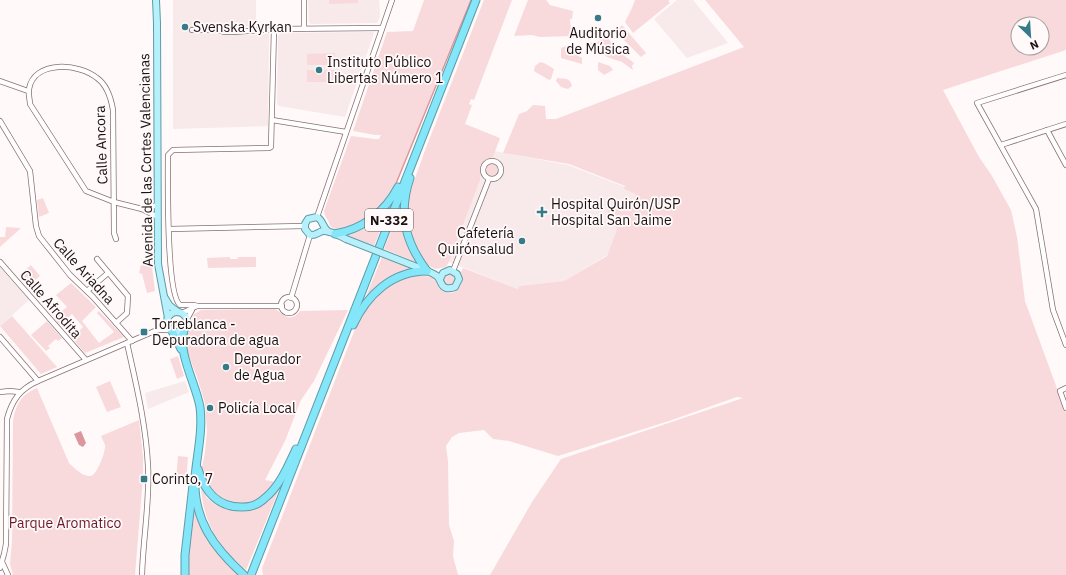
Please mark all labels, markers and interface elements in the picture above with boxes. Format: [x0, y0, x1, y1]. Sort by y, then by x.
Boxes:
marker: Auditorio de Música [593, 13, 603, 23]
north arrow [1010, 16, 1050, 56]
place label: Svenska Kyrkan [193, 18, 292, 36]
marker: Svenska Kyrkan [180, 22, 190, 32]
place label: Auditorio de Música [566, 24, 630, 58]
text: N [1028, 37, 1041, 53]
street label: Avenida de las Cortes Valencianas [135, 53, 157, 267]
place label: Instituto Público Libertas Número 1 [327, 53, 443, 87]
marker: Instituto Público Libertas Número 1 [314, 65, 324, 75]
street label: Calle Ancora [91, 105, 111, 185]
place label: Hospital Quirón/USP Hospital San Jaime [551, 195, 680, 229]
marker: Hospital Quirón/USP Hospital San Jaime [536, 206, 548, 218]
road number: N-332 [365, 209, 413, 231]
place label: Cafetería Quirónsalud [438, 224, 515, 258]
street label: Calle Ariadna [49, 234, 119, 308]
marker: Cafetería Quirónsalud [517, 236, 527, 246]
street label: Calle Afrodita [16, 266, 86, 342]
place label: Torreblanca - Depuradora de agua [152, 315, 279, 349]
marker: Torreblanca - Depuradora de agua [139, 327, 149, 337]
place label: Depurador de Agua [234, 350, 301, 384]
marker: Depurador de Agua [221, 362, 231, 372]
place label: Policía Local [218, 399, 296, 417]
marker: Policía Local [205, 403, 215, 413]
place label: Corinto, 7 [152, 470, 213, 488]
marker: Corinto, 7 [139, 474, 149, 484]
park label: Parque Aromatico [9, 514, 122, 532]

